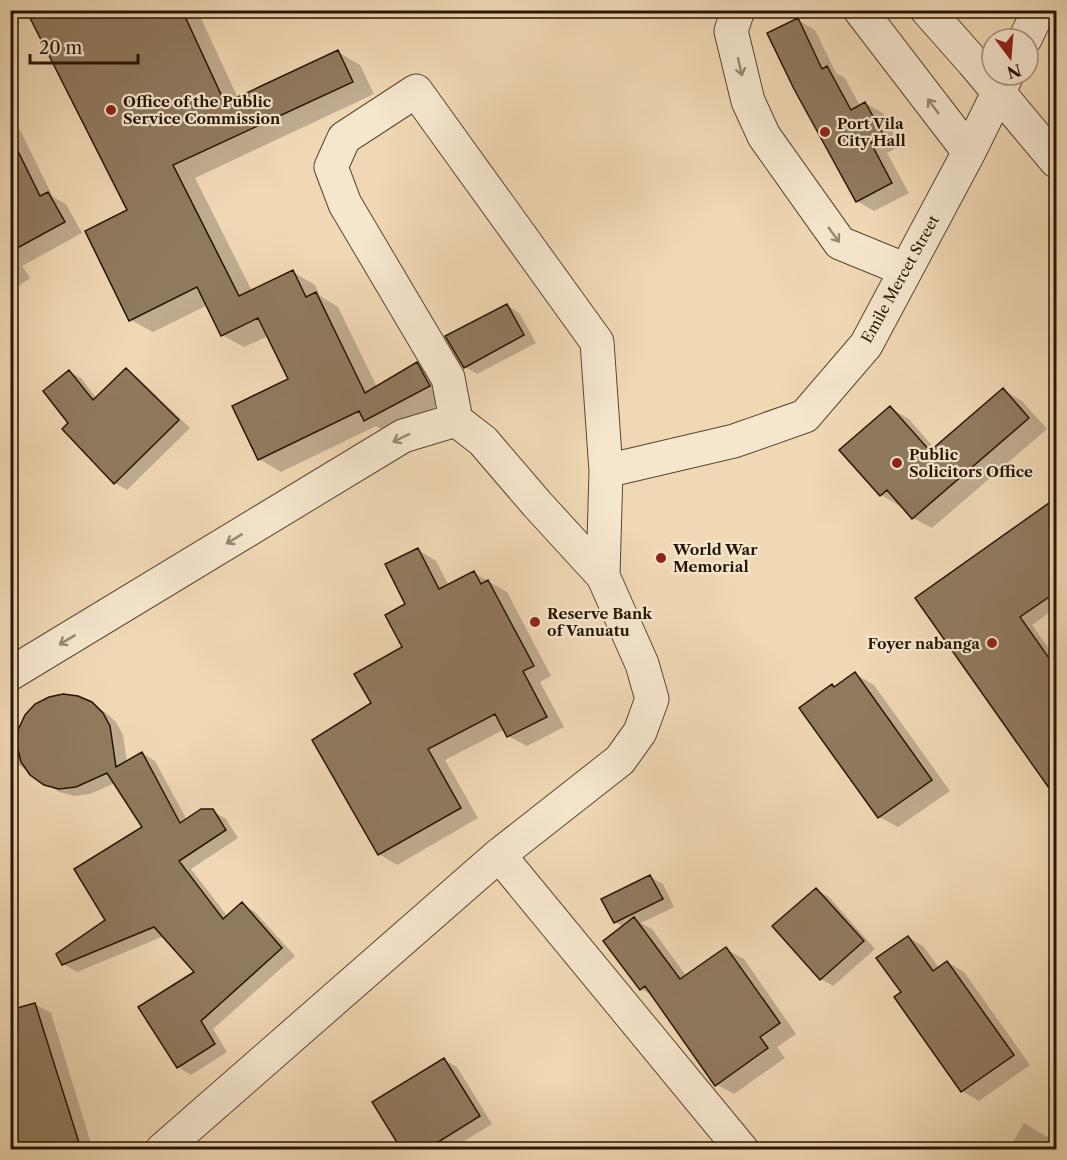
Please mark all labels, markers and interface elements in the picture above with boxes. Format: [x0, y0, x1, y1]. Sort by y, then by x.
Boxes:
scale bar [30, 27, 138, 65]
north arrow [980, 27, 1040, 87]
text: 20 m [39, 37, 83, 59]
one-way arrow [734, 57, 746, 76]
text: N [1005, 60, 1024, 83]
place label: Office of the Public Service Commission [123, 92, 281, 128]
one-way arrow [927, 98, 940, 114]
marker: Office of the Public Service Commission [104, 103, 118, 117]
place label: Port Vila City Hall [837, 114, 906, 150]
marker: Port Vila City Hall [818, 125, 832, 139]
street label: Emile Mercet Street [857, 211, 943, 346]
one-way arrow [828, 226, 840, 242]
one-way arrow [392, 433, 410, 445]
place label: Public Solicitors Office [909, 445, 1033, 481]
marker: Public Solicitors Office [890, 456, 904, 470]
one-way arrow [226, 533, 243, 545]
place label: World War Memorial [672, 540, 758, 576]
marker: World War Memorial [654, 551, 668, 565]
place label: Reserve Bank of Vanuatu [547, 604, 653, 640]
marker: Reserve Bank of Vanuatu [528, 615, 542, 629]
one-way arrow [59, 634, 76, 646]
place label: Foyer nabanga [867, 634, 980, 653]
marker: Foyer nabanga [985, 636, 999, 650]

